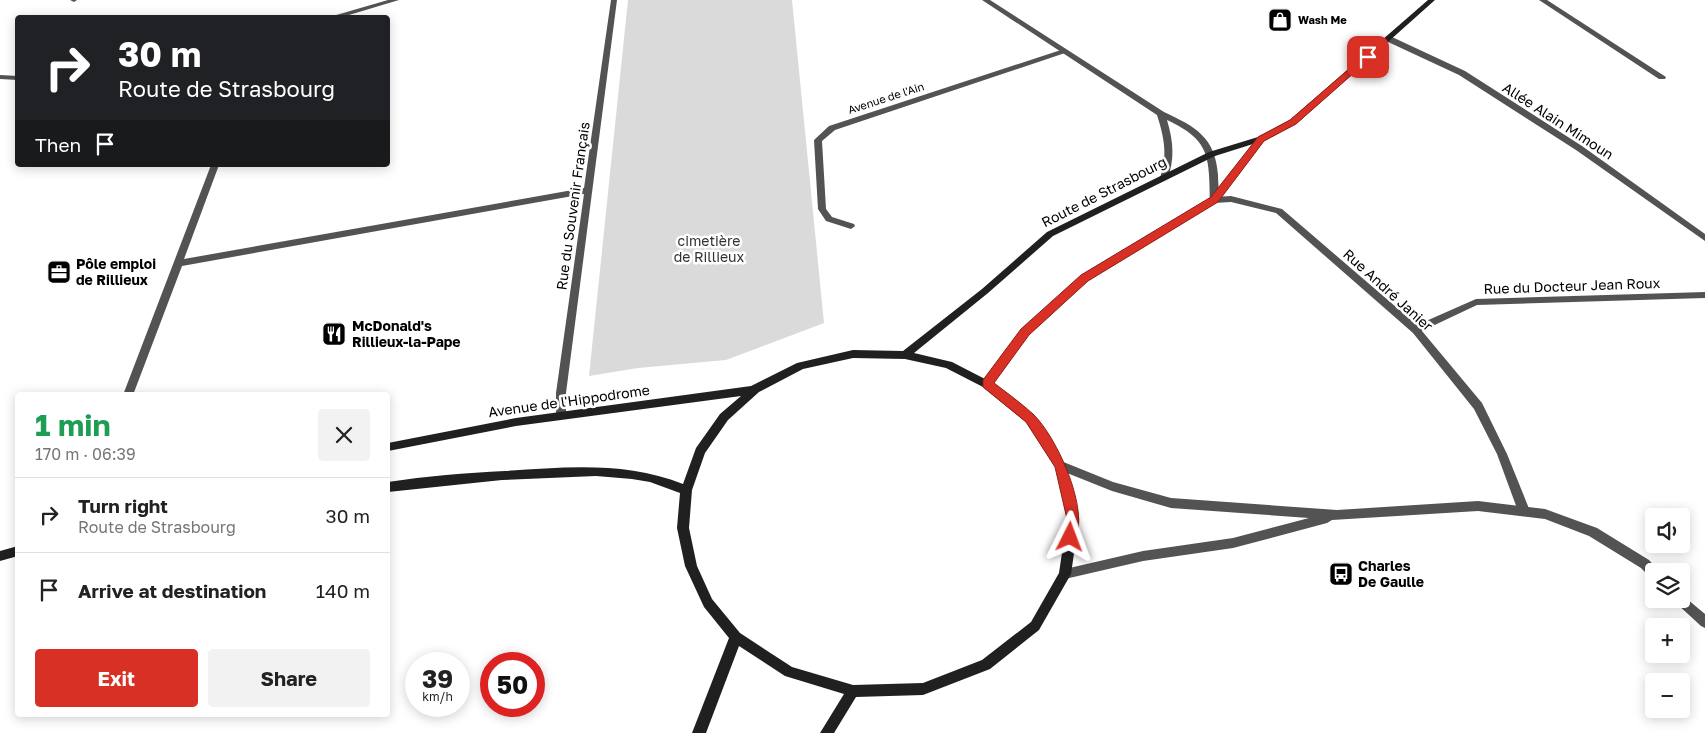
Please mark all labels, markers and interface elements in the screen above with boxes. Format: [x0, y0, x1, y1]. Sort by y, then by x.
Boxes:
shop icon: Wash Me [1267, 7, 1293, 33]
place label: Wash Me [1298, 13, 1347, 26]
text: 30 m [118, 33, 201, 75]
icon: right [35, 35, 100, 100]
pin [1347, 36, 1389, 78]
icon: arrive [1354, 43, 1382, 71]
text: Route de Strasbourg [118, 75, 335, 102]
street label: Allée Alain Mimoun [1500, 78, 1617, 163]
street label: Avenue de l'Ain [846, 79, 926, 116]
street label: Rue du Souvenir Français [552, 121, 593, 291]
icon: arrive [91, 130, 119, 158]
text: Then [35, 133, 81, 156]
street label: Route de Strasbourg [1038, 153, 1169, 230]
park label: cimetière de Rillieux [674, 232, 745, 265]
street label: Rue André Janier [1340, 245, 1437, 335]
place label: Pôle emploi de Rillieux [76, 255, 156, 288]
office icon: Pôle emploi de Rillieux [46, 259, 72, 285]
street label: Rue du Docteur Jean Roux [1483, 274, 1661, 297]
place label: McDonald's Rillieux-la-Pape [352, 317, 461, 350]
restaurant icon: McDonald's Rillieux-la-Pape [321, 321, 347, 347]
street label: Avenue de l'Hippodrome [487, 381, 651, 420]
text: 1 min [35, 407, 111, 443]
button: close [318, 409, 370, 461]
text: 170 m · 06:39 [35, 444, 136, 464]
text: Turn right [78, 494, 168, 517]
icon: right [35, 501, 63, 529]
text: 30 m [326, 504, 370, 527]
map controls [1645, 508, 1690, 718]
button: sound [1645, 508, 1690, 553]
position arrow [1043, 510, 1095, 562]
text: Route de Strasbourg [78, 517, 236, 537]
place label: Charles De Gaulle [1358, 557, 1424, 590]
bus stop icon: Charles De Gaulle [1328, 561, 1354, 587]
button: layers [1645, 563, 1690, 608]
icon: arrive [35, 576, 63, 604]
text: Arrive at destination [78, 579, 266, 602]
text: 140 m [316, 579, 370, 602]
button: + [1645, 618, 1690, 663]
button: Exit [35, 649, 198, 707]
button: Share [208, 649, 370, 707]
speed limit sign: 50 [480, 652, 545, 717]
text: 39 [422, 663, 453, 694]
button: − [1645, 673, 1690, 718]
text: km/h [422, 689, 453, 704]

